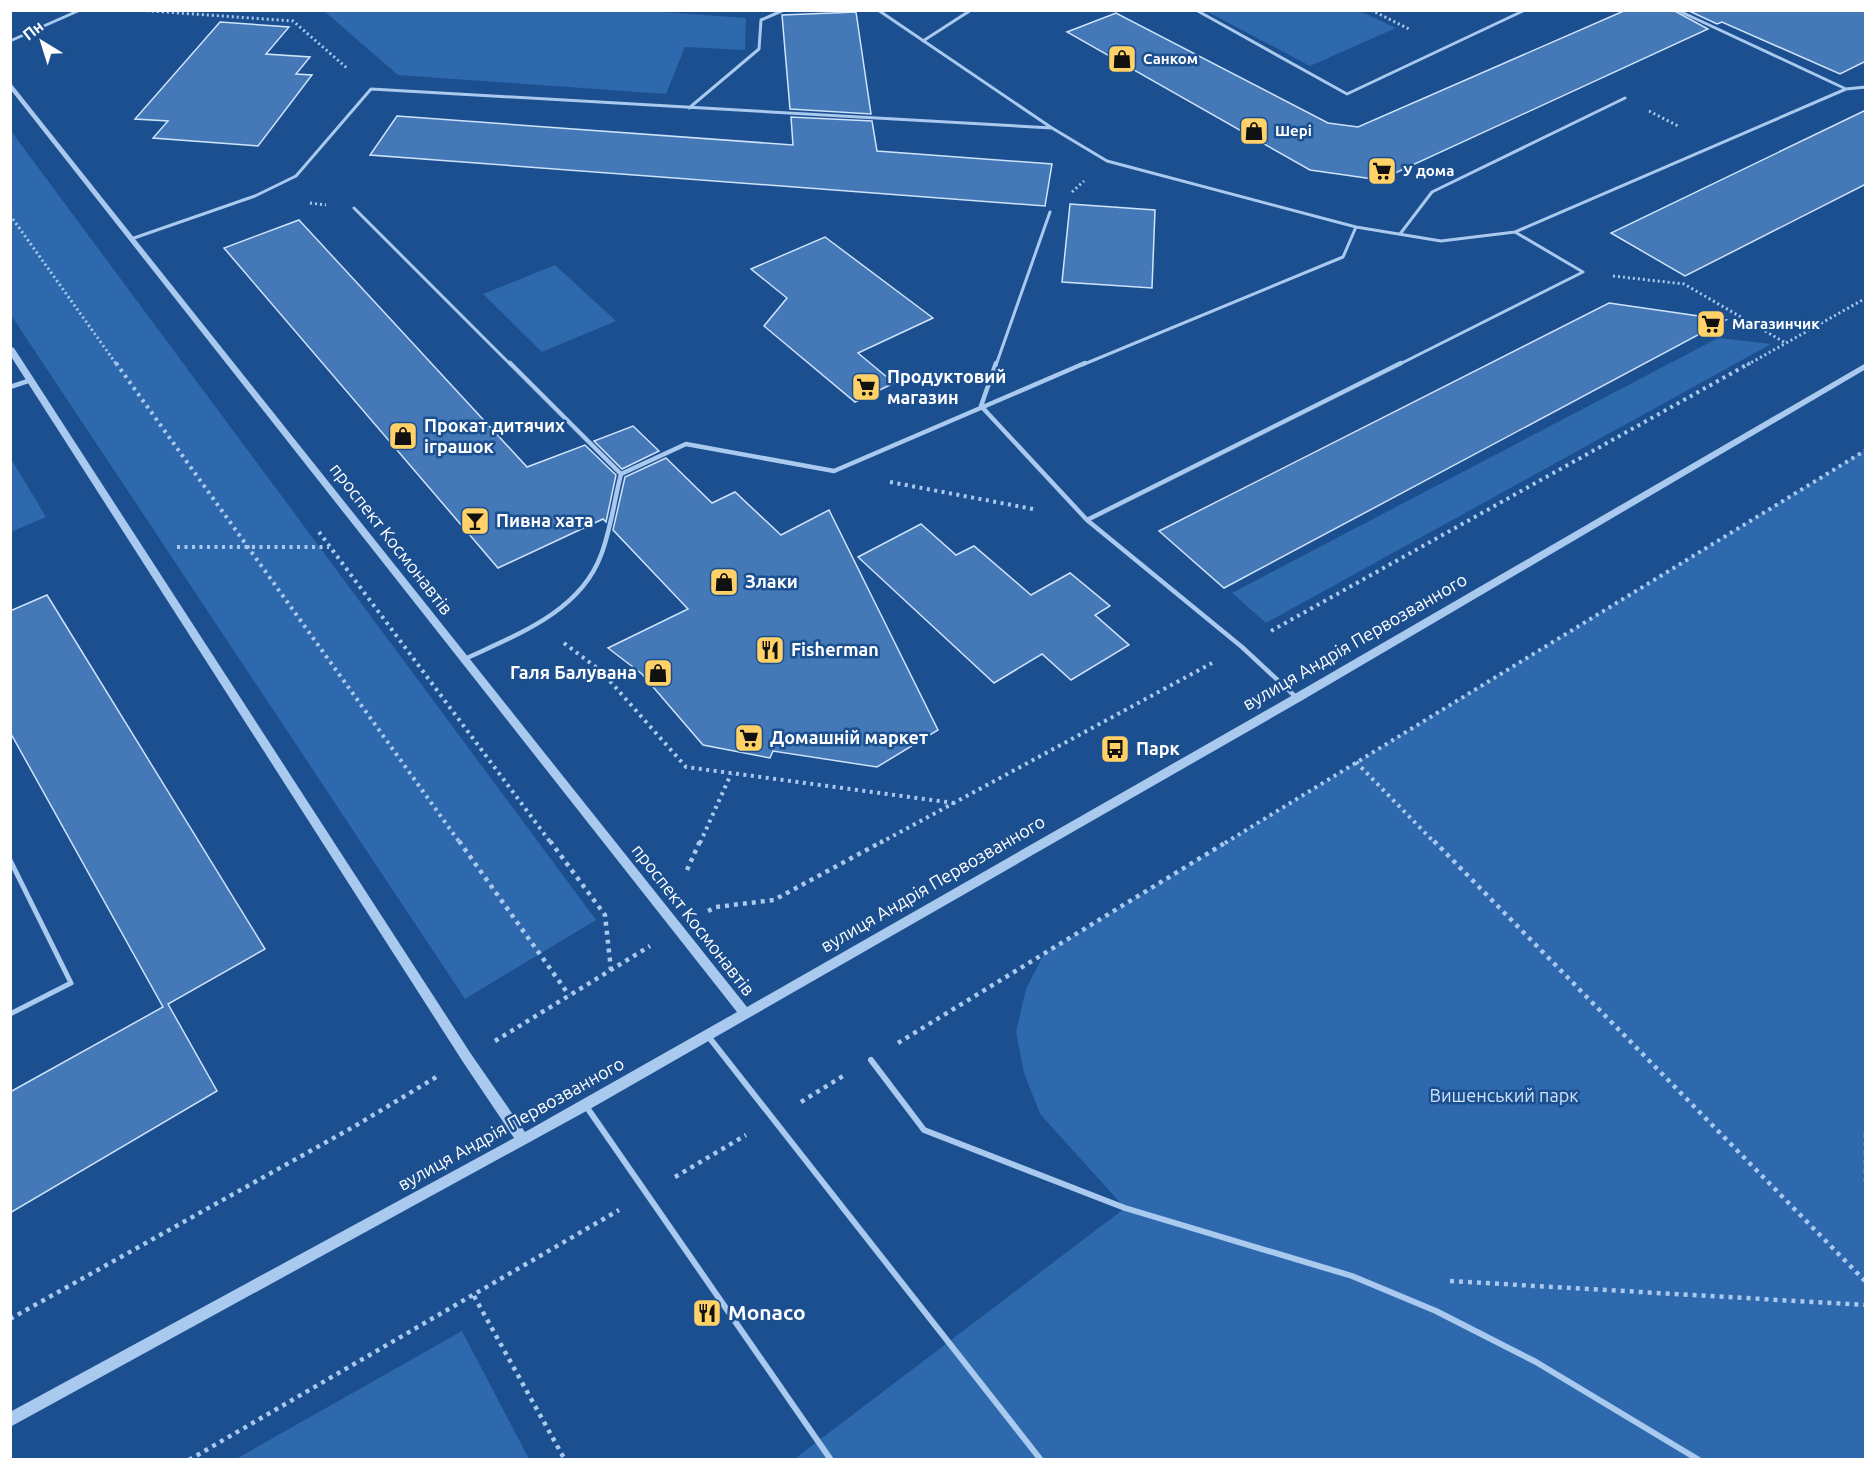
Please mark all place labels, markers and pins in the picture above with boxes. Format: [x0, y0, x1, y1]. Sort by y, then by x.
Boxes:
shop icon: Санком [1106, 43, 1138, 75]
place label: Санком [1143, 50, 1198, 67]
shop icon: Шері [1238, 115, 1270, 147]
place label: Шері [1275, 122, 1312, 139]
supermarket icon: У дома [1366, 155, 1398, 187]
place label: У дома [1403, 162, 1454, 179]
supermarket icon: Магазинчик [1695, 308, 1727, 340]
place label: Магазинчик [1732, 315, 1820, 332]
place label: Продуктовий магазин [887, 366, 1006, 407]
supermarket icon: Продуктовий магазин [850, 371, 882, 403]
place label: Прокат дитячих іграшок [424, 415, 565, 456]
shop icon: Прокат дитячих іграшок [387, 420, 419, 452]
bar icon: Пивна хата [459, 505, 491, 537]
place label: Пивна хата [496, 510, 594, 530]
shop icon: Злаки [708, 566, 740, 598]
place label: Злаки [745, 571, 798, 591]
restaurant icon: Fisherman [754, 634, 786, 666]
place label: Fisherman [791, 639, 879, 659]
shop icon: Галя Балувана [642, 657, 674, 689]
place label: Галя Балувана [510, 662, 637, 682]
supermarket icon: Домашній маркет [733, 722, 765, 754]
place label: Домашній маркет [770, 727, 928, 747]
bus stop icon: Парк [1099, 733, 1131, 765]
place label: Парк [1136, 738, 1181, 758]
restaurant icon: Monaco [691, 1297, 723, 1329]
place label: Monaco [728, 1300, 806, 1324]

